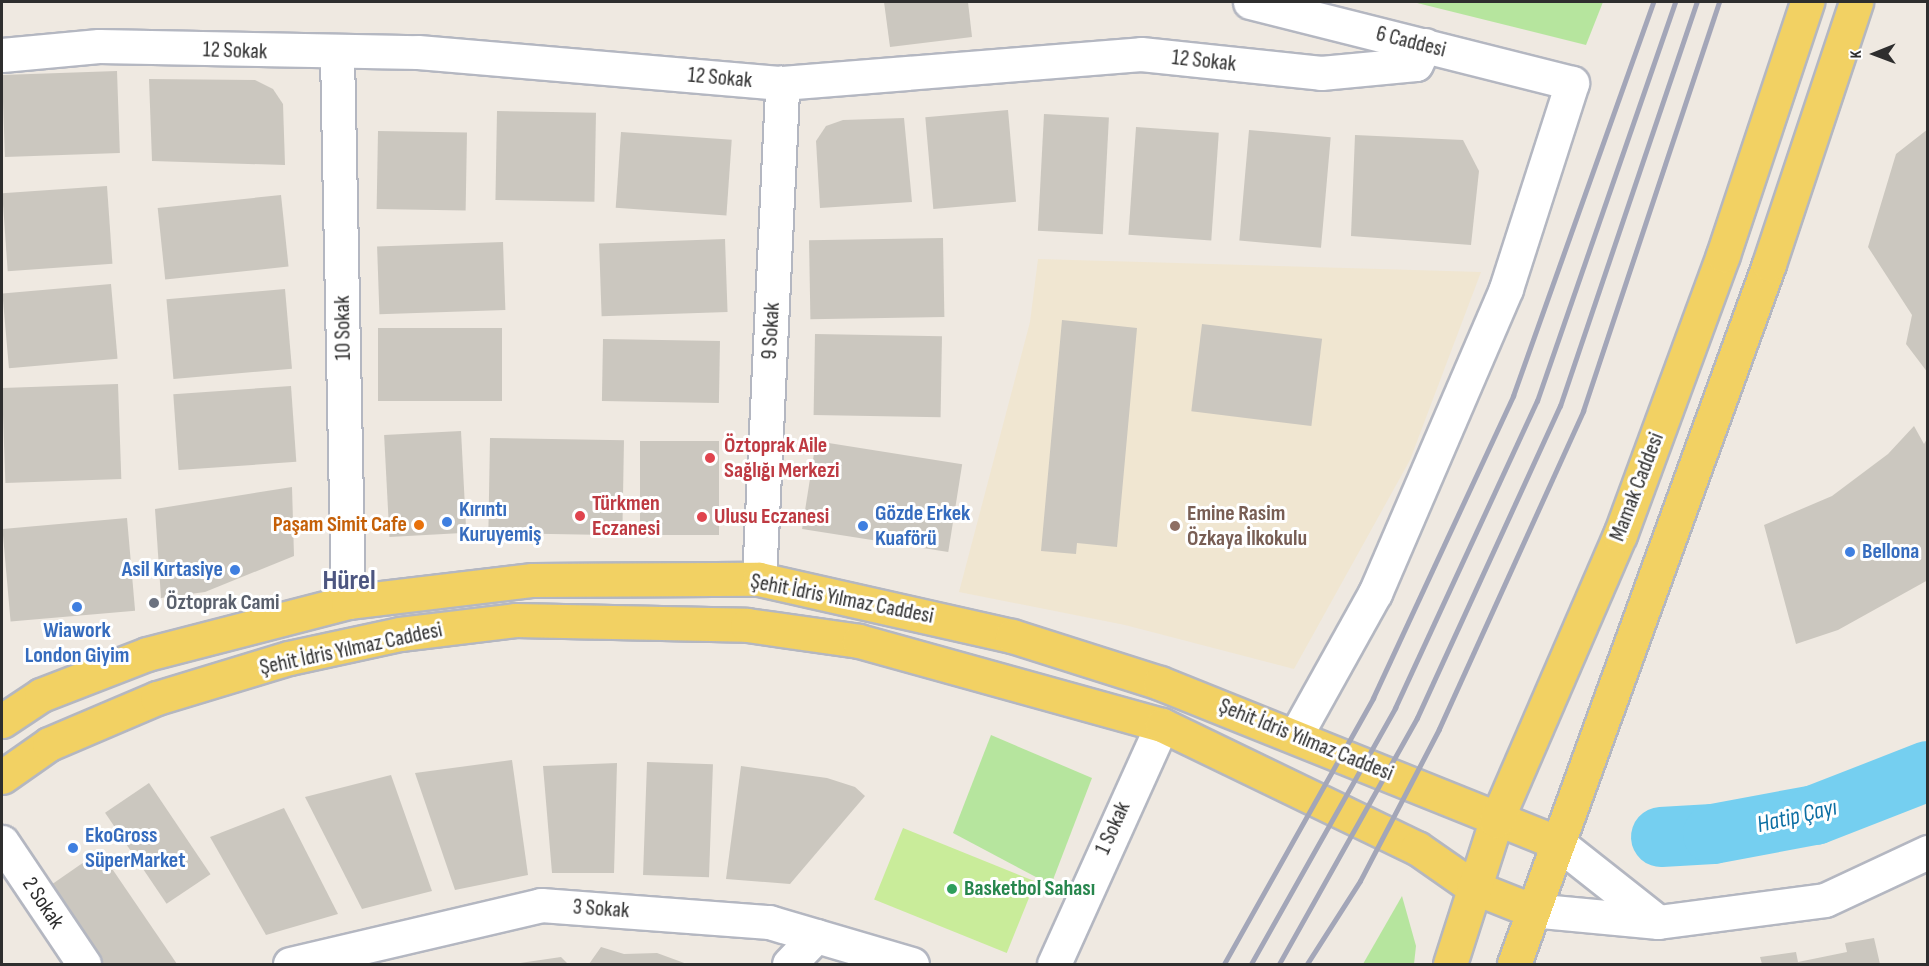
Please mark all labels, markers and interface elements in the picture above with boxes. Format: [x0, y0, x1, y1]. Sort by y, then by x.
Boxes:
street label: 6 Caddesi [1373, 21, 1449, 63]
north arrow [1845, 24, 1905, 84]
street label: 12 Sokak [202, 37, 268, 65]
street label: 12 Sokak [1171, 45, 1237, 77]
text: K [1847, 50, 1866, 58]
street label: 12 Sokak [687, 62, 753, 94]
street label: 10 Sokak [329, 295, 357, 361]
street label: 9 Sokak [756, 302, 786, 360]
street label: Mamak Caddesi [1604, 429, 1670, 545]
place label: Öztoprak Aile Sağlığı Merkezi [724, 432, 840, 484]
marker: Öztoprak Aile Sağlığı Merkezi [701, 449, 719, 467]
place label: Türkmen Eczanesi [592, 490, 660, 542]
place label: Kırıntı Kuruyemiş [459, 496, 541, 548]
place label: Gözde Erkek Kuaförü [875, 500, 970, 552]
place label: Emine Rasim Özkaya İlkokulu [1187, 500, 1307, 552]
place label: Ulusu Eczanesi [714, 504, 829, 530]
marker: Türkmen Eczanesi [573, 509, 587, 523]
marker: Ulusu Eczanesi [695, 510, 709, 524]
place label: Paşam Simit Cafe [273, 512, 407, 538]
marker: Kırıntı Kuruyemiş [440, 515, 454, 529]
marker: Paşam Simit Cafe [412, 518, 426, 532]
marker: Gözde Erkek Kuaförü [856, 519, 870, 533]
marker: Emine Rasim Özkaya İlkokulu [1168, 519, 1182, 533]
place label: Bellona [1862, 539, 1919, 565]
marker: Bellona [1843, 545, 1857, 559]
place label: Asil Kırtasiye [122, 557, 223, 583]
marker: Asil Kırtasiye [228, 563, 242, 577]
district label: Hürel [322, 564, 376, 598]
street label: Şehit İdris Yılmaz Caddesi [748, 568, 936, 630]
place label: Öztoprak Cami [166, 590, 280, 616]
marker: Öztoprak Cami [147, 596, 161, 610]
marker: Wiawork London Giyim [70, 600, 84, 614]
place label: Wiawork London Giyim [25, 617, 129, 668]
street label: Şehit İdris Yılmaz Caddesi [257, 617, 445, 681]
street label: Şehit İdris Yılmaz Caddesi [1215, 693, 1397, 787]
water label: Hatip Çayı [1754, 793, 1840, 839]
street label: 1 Sokak [1090, 797, 1136, 859]
place label: EkoGross SüperMarket [85, 822, 185, 873]
marker: EkoGross SüperMarket [66, 841, 80, 855]
street label: 2 Sokak [16, 872, 70, 934]
place label: Basketbol Sahası [964, 876, 1095, 902]
marker: Basketbol Sahası [945, 882, 959, 896]
street label: 3 Sokak [572, 894, 630, 924]

